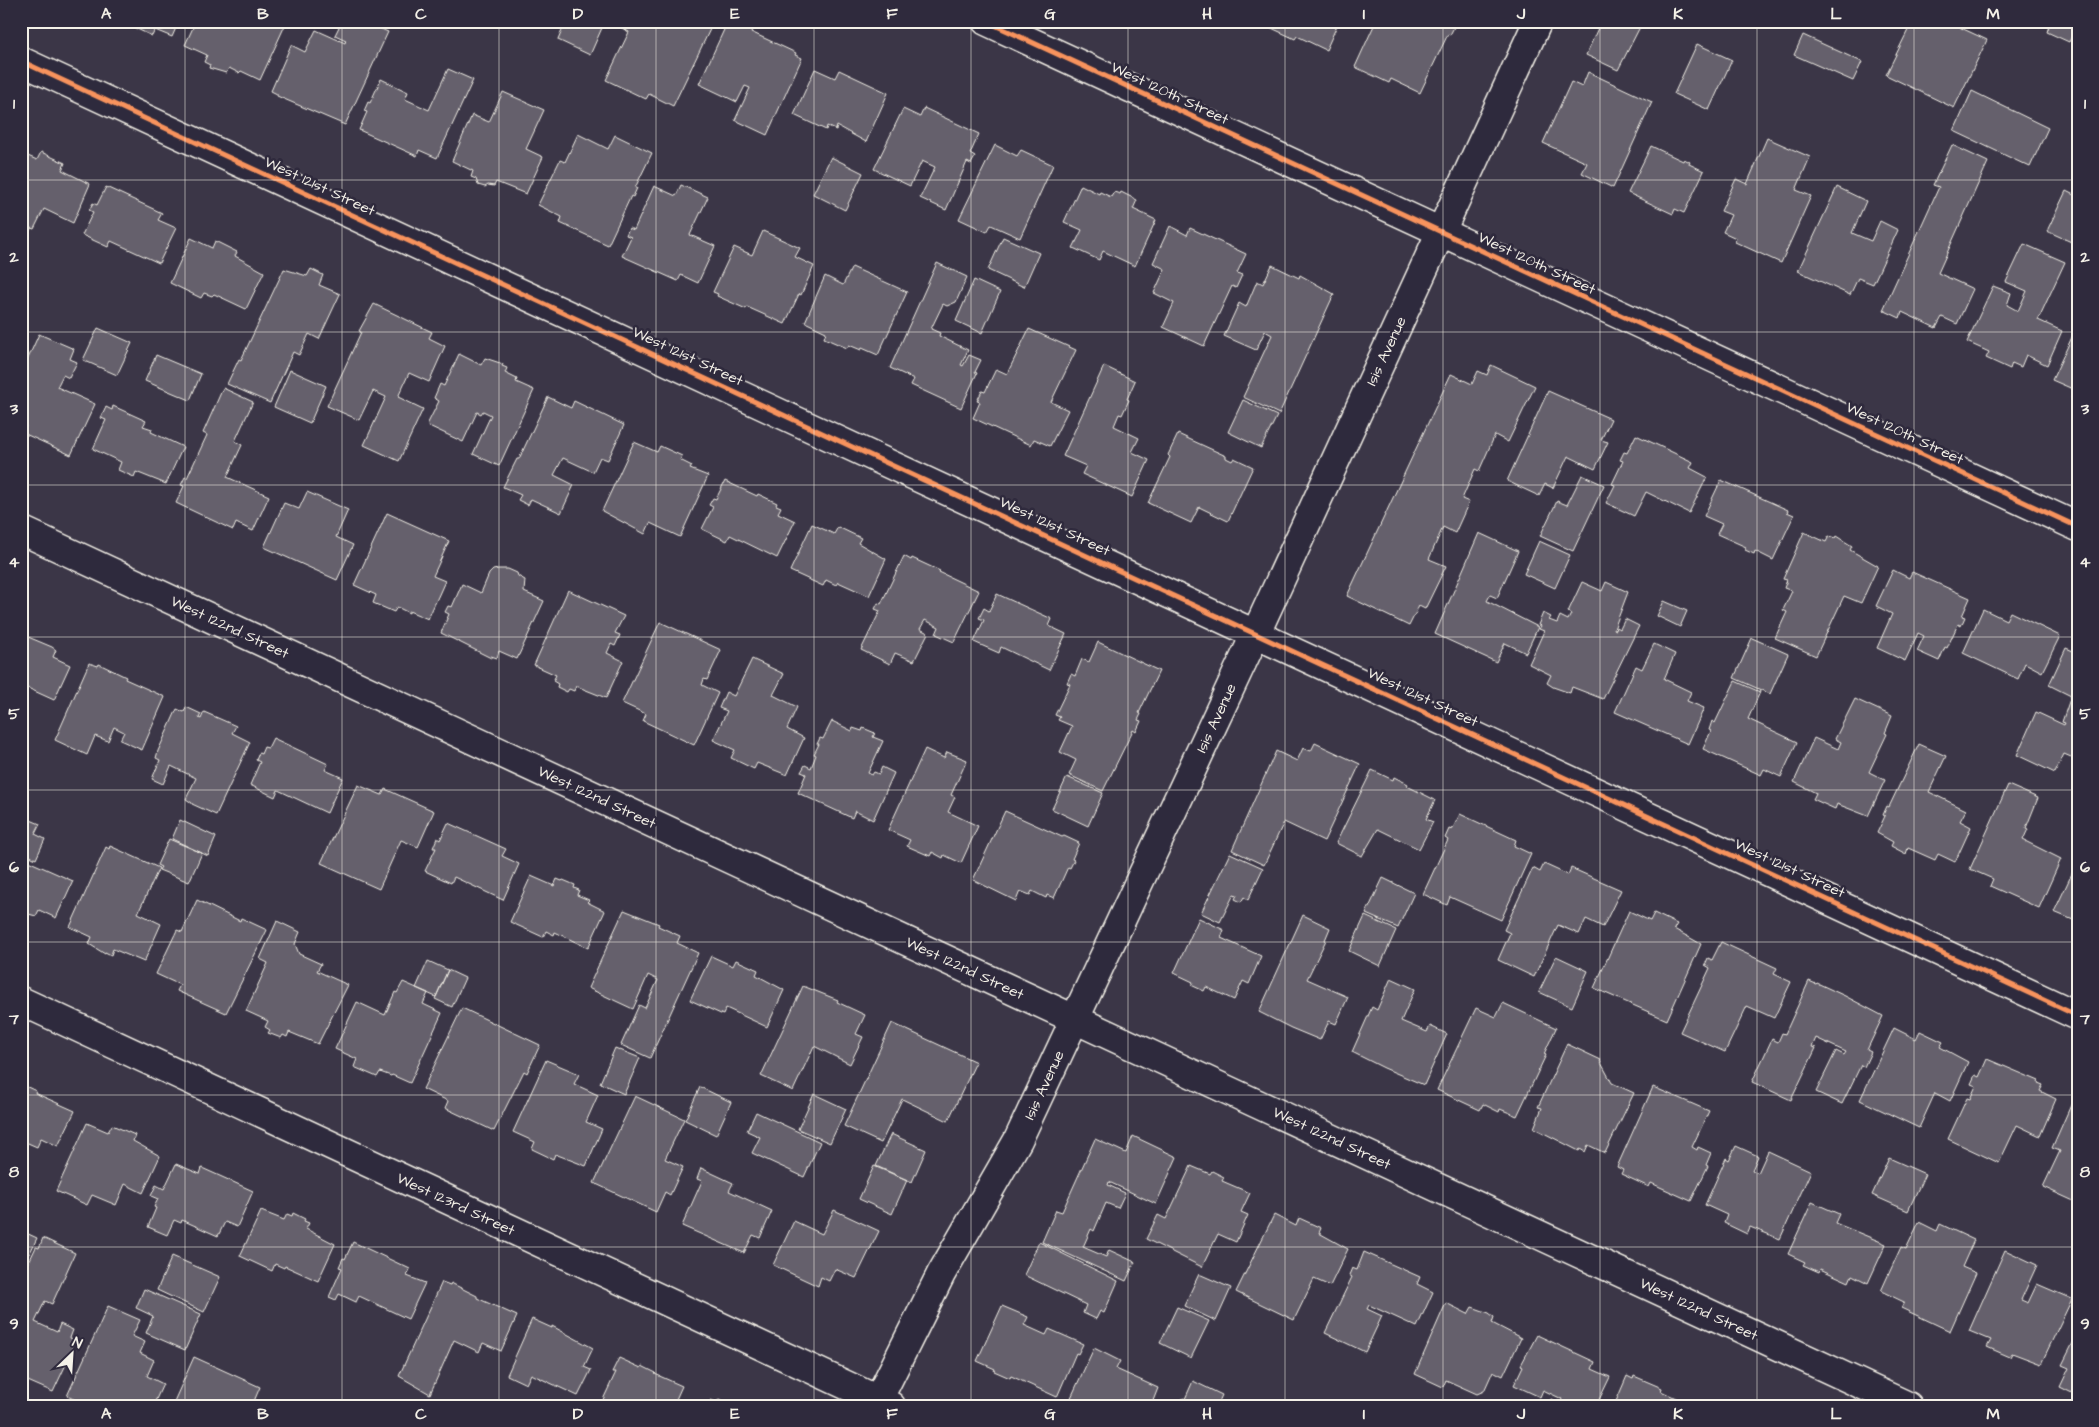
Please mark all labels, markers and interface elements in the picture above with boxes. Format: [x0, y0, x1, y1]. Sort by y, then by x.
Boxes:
text: A [101, 3, 112, 25]
text: B [257, 3, 269, 25]
text: C [415, 3, 427, 25]
text: D [573, 3, 584, 25]
text: E [730, 3, 740, 25]
text: F [886, 3, 898, 25]
text: G [1044, 3, 1056, 25]
text: H [1202, 3, 1212, 25]
text: I [1363, 3, 1365, 25]
text: J [1516, 3, 1526, 25]
text: K [1673, 3, 1683, 25]
text: L [1830, 3, 1842, 25]
text: M [1986, 3, 2000, 25]
street label: West 120th Street [1108, 57, 1232, 130]
text: 1 [13, 93, 16, 115]
text: 1 [2084, 93, 2087, 115]
street label: West 121st Street [261, 152, 379, 221]
street label: West 120th Street [1475, 227, 1599, 300]
text: 2 [8, 246, 19, 268]
text: 2 [2079, 246, 2090, 268]
street label: Isis Avenue [1361, 313, 1412, 389]
street label: West 121st Street [629, 322, 747, 391]
street label: West 120th Street [1843, 397, 1967, 470]
text: 3 [9, 398, 19, 420]
text: 3 [2080, 398, 2090, 420]
street label: West 121st Street [996, 492, 1114, 561]
text: 4 [9, 551, 20, 573]
text: 4 [2080, 551, 2091, 573]
street label: West 122nd Street [167, 591, 292, 664]
street label: West 121st Street [1364, 663, 1482, 732]
street label: Isis Avenue [1191, 680, 1242, 756]
text: 5 [8, 703, 20, 725]
text: 5 [2079, 703, 2091, 725]
street label: West 122nd Street [534, 761, 659, 834]
street label: West 121st Street [1731, 834, 1849, 903]
text: 6 [9, 856, 19, 878]
text: 6 [2080, 856, 2090, 878]
street label: West 122nd Street [902, 932, 1027, 1005]
text: 7 [8, 1008, 19, 1030]
text: 7 [2079, 1008, 2090, 1030]
street label: Isis Avenue [1019, 1047, 1070, 1123]
street label: West 122nd Street [1269, 1102, 1394, 1175]
text: 8 [9, 1161, 20, 1183]
text: 8 [2080, 1161, 2091, 1183]
street label: West 123rd Street [393, 1168, 518, 1241]
street label: West 122nd Street [1636, 1273, 1761, 1346]
text: 9 [9, 1313, 19, 1335]
text: 9 [2080, 1313, 2090, 1335]
north arrow [48, 1330, 98, 1380]
text: N [69, 1332, 85, 1354]
text: A [101, 1403, 112, 1425]
text: B [257, 1403, 269, 1425]
text: C [415, 1403, 427, 1425]
text: D [573, 1403, 584, 1425]
text: E [730, 1403, 740, 1425]
text: F [886, 1403, 898, 1425]
text: G [1044, 1403, 1056, 1425]
text: H [1202, 1403, 1212, 1425]
text: I [1363, 1403, 1365, 1425]
text: J [1516, 1403, 1526, 1425]
text: K [1673, 1403, 1683, 1425]
text: L [1830, 1403, 1842, 1425]
text: M [1986, 1403, 2000, 1425]

